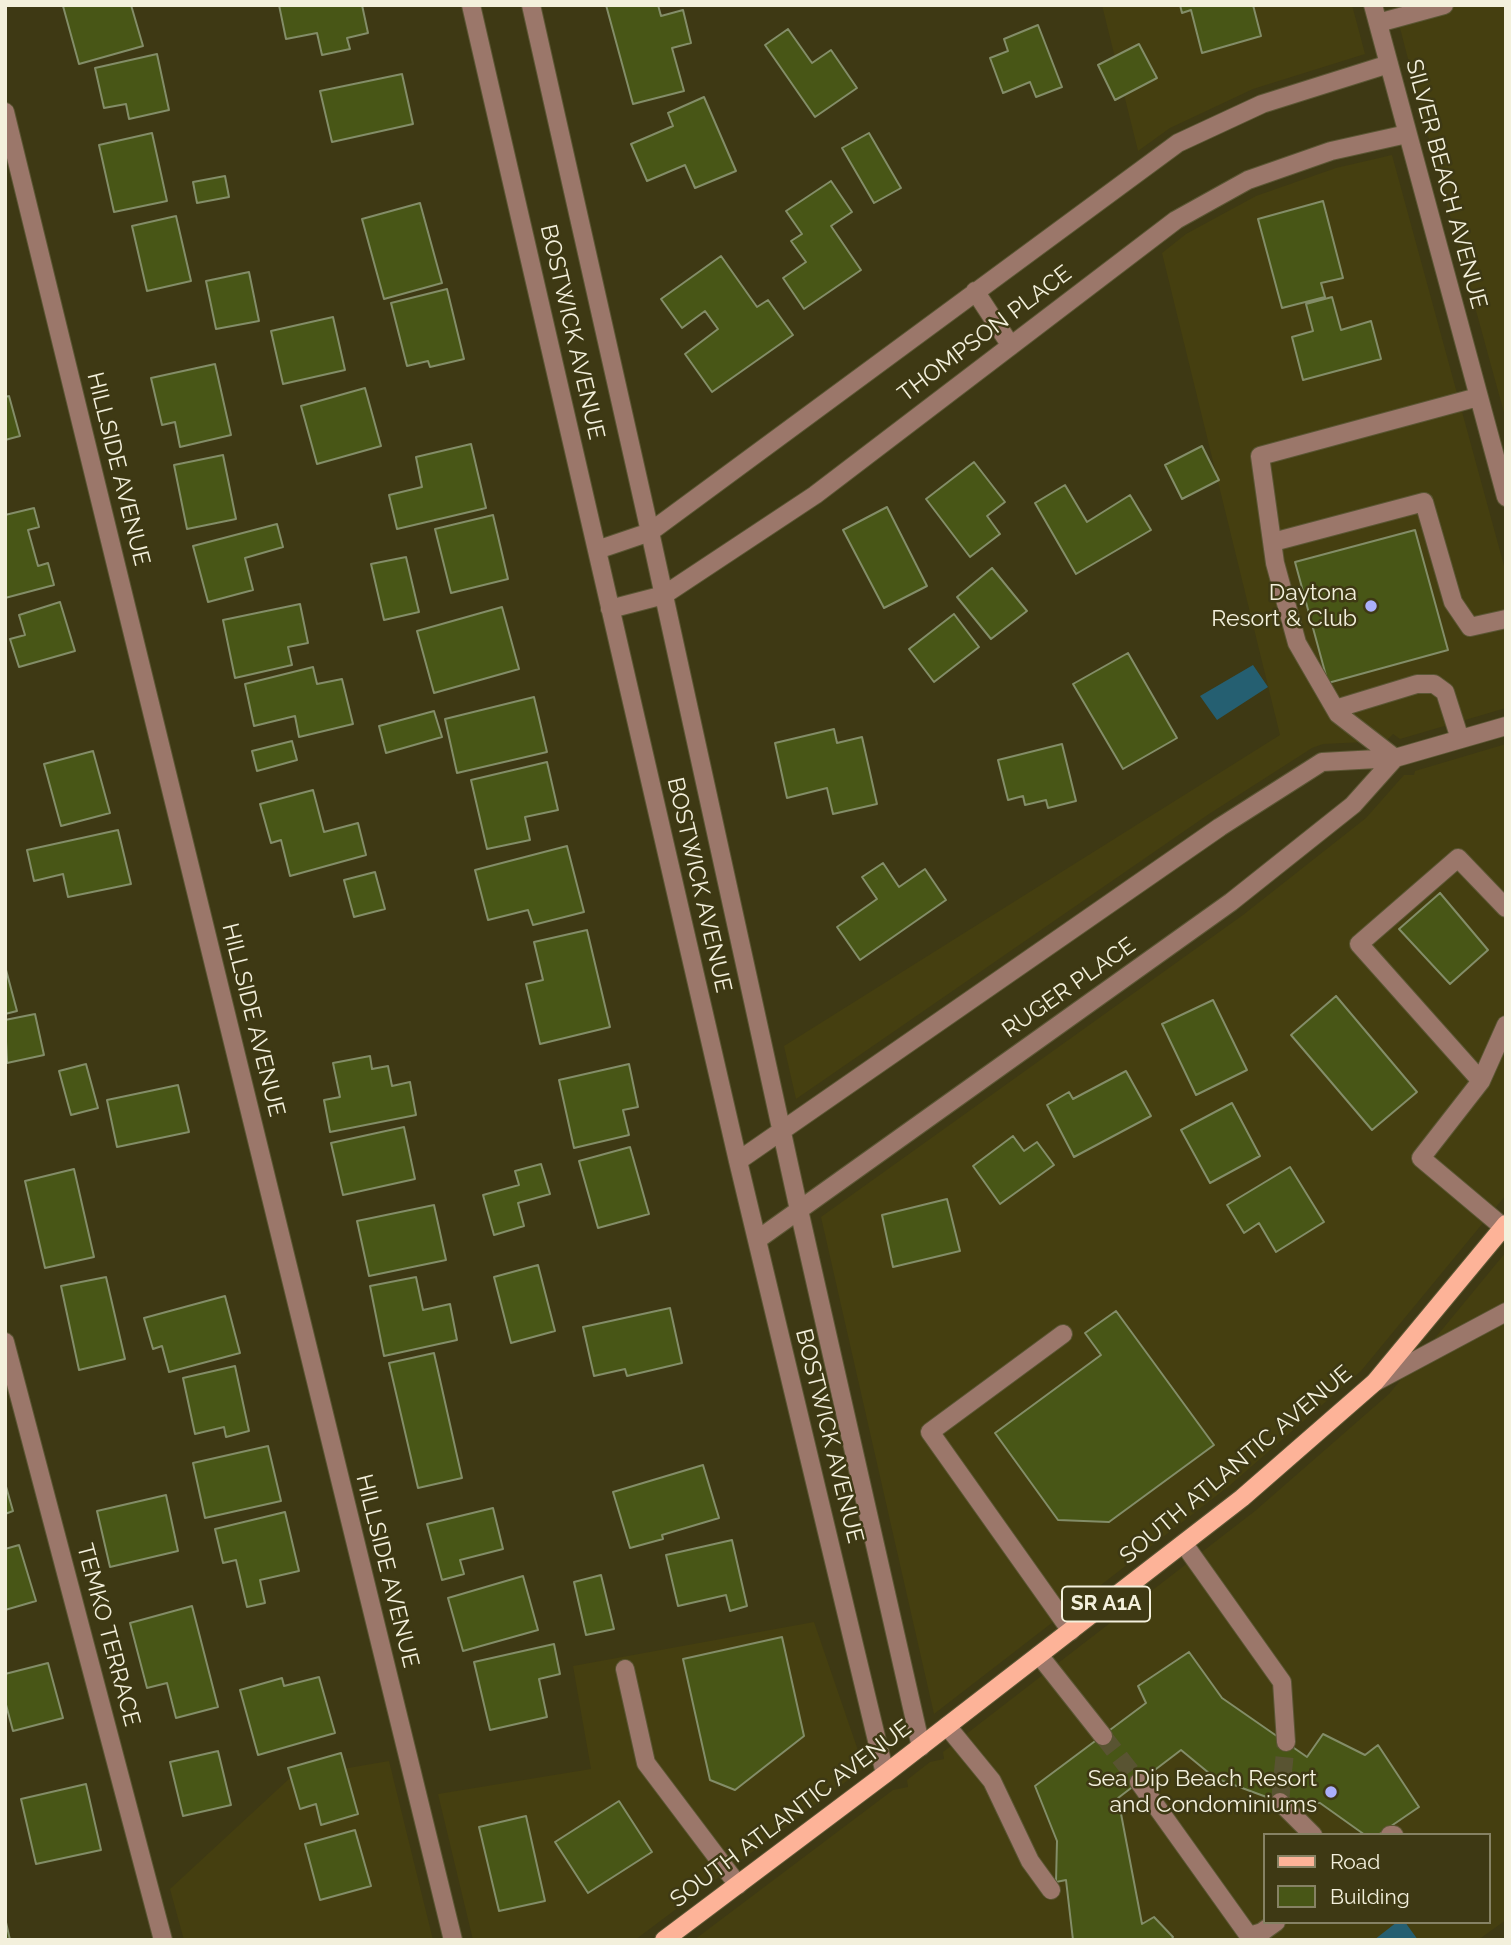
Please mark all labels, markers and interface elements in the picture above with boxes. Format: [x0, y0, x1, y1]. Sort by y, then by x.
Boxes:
street label: SILVER BEACH AVENUE [1399, 56, 1493, 312]
street label: BOSTWICK AVENUE [534, 222, 610, 442]
street label: THOMPSON PLACE [893, 260, 1077, 408]
street label: HILLSIDE AVENUE [81, 369, 155, 569]
place label: Daytona Resort & Club [1211, 579, 1357, 633]
marker: Daytona Resort & Club [1363, 598, 1379, 614]
street label: BOSTWICK AVENUE [661, 775, 737, 995]
street label: HILLSIDE AVENUE [216, 920, 290, 1120]
street label: RUGER PLACE [997, 932, 1141, 1044]
street label: BOSTWICK AVENUE [789, 1326, 869, 1546]
street label: SOUTH ATLANTIC AVENUE [1114, 1360, 1358, 1570]
street label: HILLSIDE AVENUE [350, 1471, 424, 1671]
street label: TEMKO TERRACE [70, 1541, 146, 1729]
road number: SR A1A [1062, 1586, 1150, 1622]
street label: SOUTH ATLANTIC AVENUE [665, 1714, 917, 1914]
place label: Sea Dip Beach Resort and Condominiums [1088, 1765, 1317, 1819]
marker: Sea Dip Beach Resort and Condominiums [1323, 1784, 1339, 1800]
legend [1262, 1833, 1490, 1924]
text: Road [1330, 1849, 1380, 1874]
text: Building [1330, 1884, 1410, 1909]

